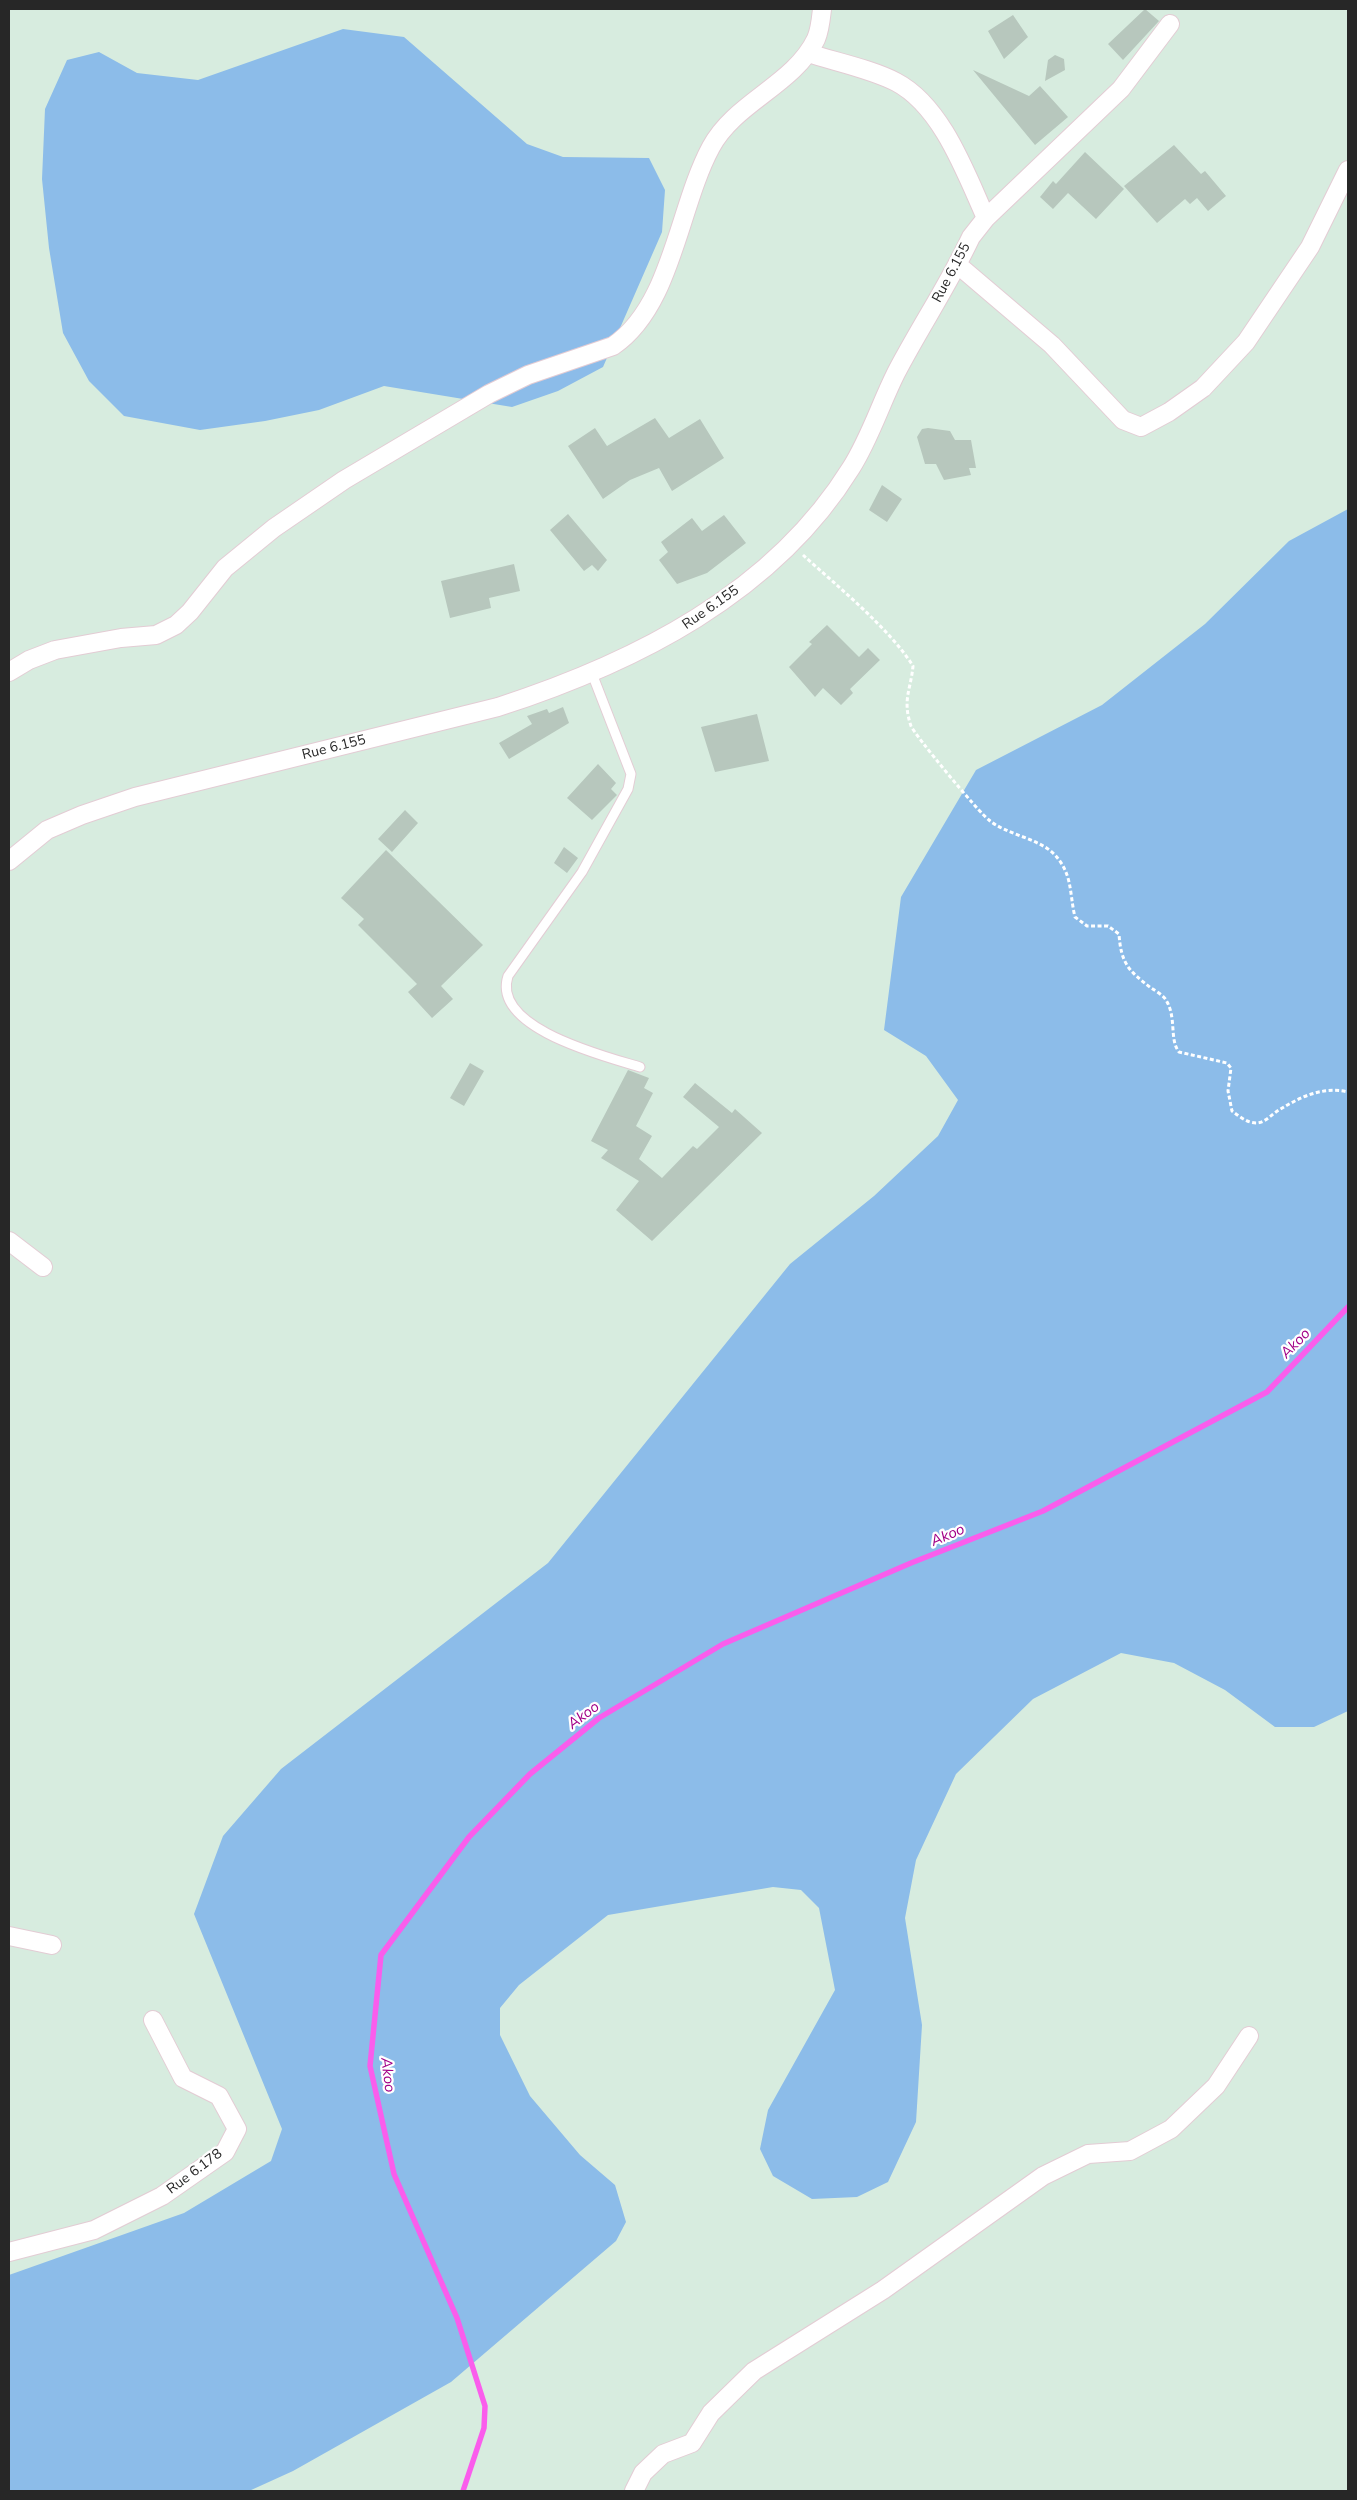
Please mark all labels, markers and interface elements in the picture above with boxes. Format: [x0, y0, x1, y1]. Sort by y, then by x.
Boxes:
street label: Rue 6.155 [929, 240, 975, 306]
street label: Rue 6.155 [680, 582, 742, 634]
street label: Rue 6.155 [300, 732, 368, 764]
water label: Akoo [1277, 1325, 1315, 1363]
water label: Akoo [928, 1521, 968, 1551]
water label: Akoo [565, 1698, 603, 1734]
water label: Akoo [376, 2057, 398, 2093]
street label: Rue 6.178 [164, 2146, 226, 2198]

